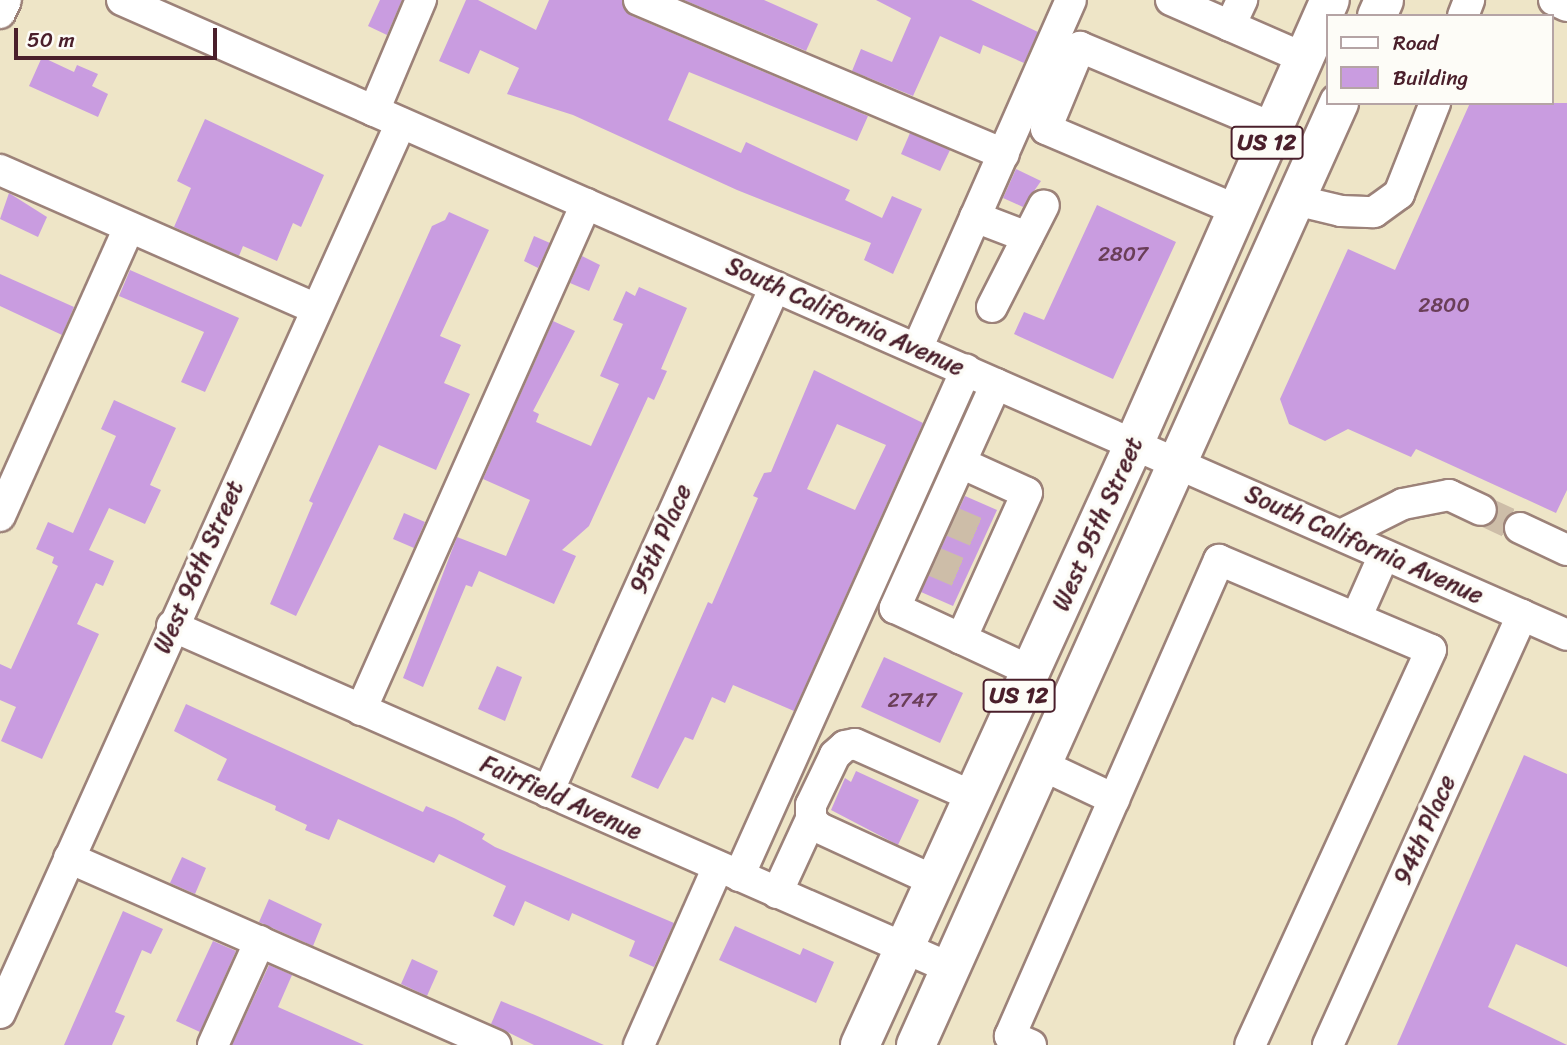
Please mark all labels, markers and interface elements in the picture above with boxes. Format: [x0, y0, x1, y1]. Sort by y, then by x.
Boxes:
scale bar [18, 14, 220, 58]
legend [1326, 14, 1553, 105]
text: 50 m [27, 21, 75, 59]
text: Road [1393, 24, 1438, 62]
text: Building [1393, 59, 1468, 97]
road number: US 12 [1230, 124, 1304, 162]
house number: 2807 [1098, 241, 1148, 267]
street label: South California Avenue [722, 252, 968, 382]
house number: 2800 [1418, 292, 1470, 318]
street label: West 95th Street [1047, 433, 1149, 615]
street label: West 96th Street [148, 476, 250, 658]
street label: 95th Place [624, 480, 698, 598]
street label: South California Avenue [1241, 480, 1487, 610]
road number: US 12 [982, 676, 1056, 716]
house number: 2747 [887, 687, 937, 713]
street label: Fairfield Avenue [476, 750, 646, 846]
street label: 94th Place [1388, 771, 1462, 889]

